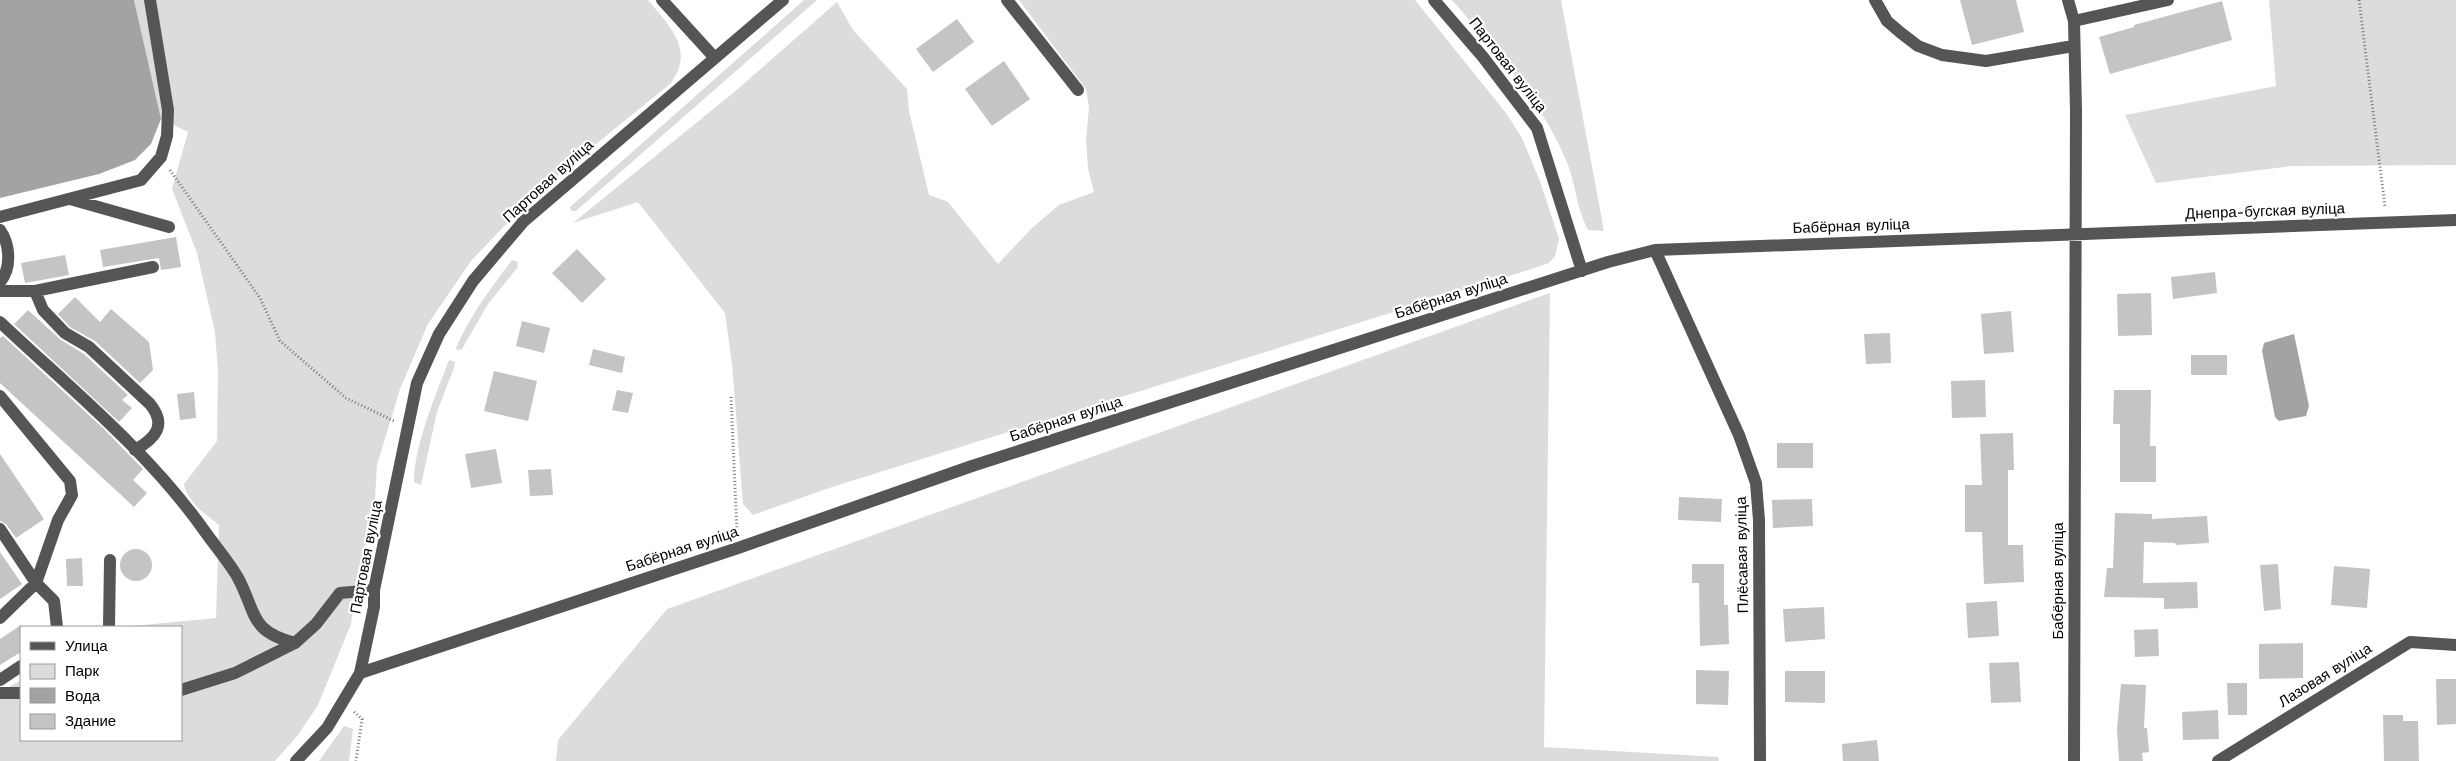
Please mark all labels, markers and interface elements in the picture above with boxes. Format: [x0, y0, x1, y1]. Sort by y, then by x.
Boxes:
street label: Партовая вуліца [1465, 14, 1551, 117]
street label: Партовая вуліца [499, 135, 597, 226]
street label: Днепра-бугская вуліца [2185, 199, 2346, 223]
street label: Бабёрная вуліца [1792, 215, 1911, 237]
street label: Бабёрная вуліца [1393, 269, 1510, 323]
street label: Бабёрная вуліца [1008, 392, 1125, 446]
street label: Плёсавая вуліца [1732, 496, 1752, 614]
street label: Партовая вуліца [346, 498, 386, 615]
street label: Бабёрная вуліца [624, 522, 741, 576]
street label: Бабёрная вуліца [2049, 522, 2067, 640]
legend [20, 626, 182, 741]
text: Улица [65, 637, 108, 655]
street label: Лазовая вуліца [2275, 639, 2375, 711]
text: Парк [65, 662, 99, 680]
text: Вода [65, 687, 101, 705]
text: Здание [65, 712, 116, 730]

